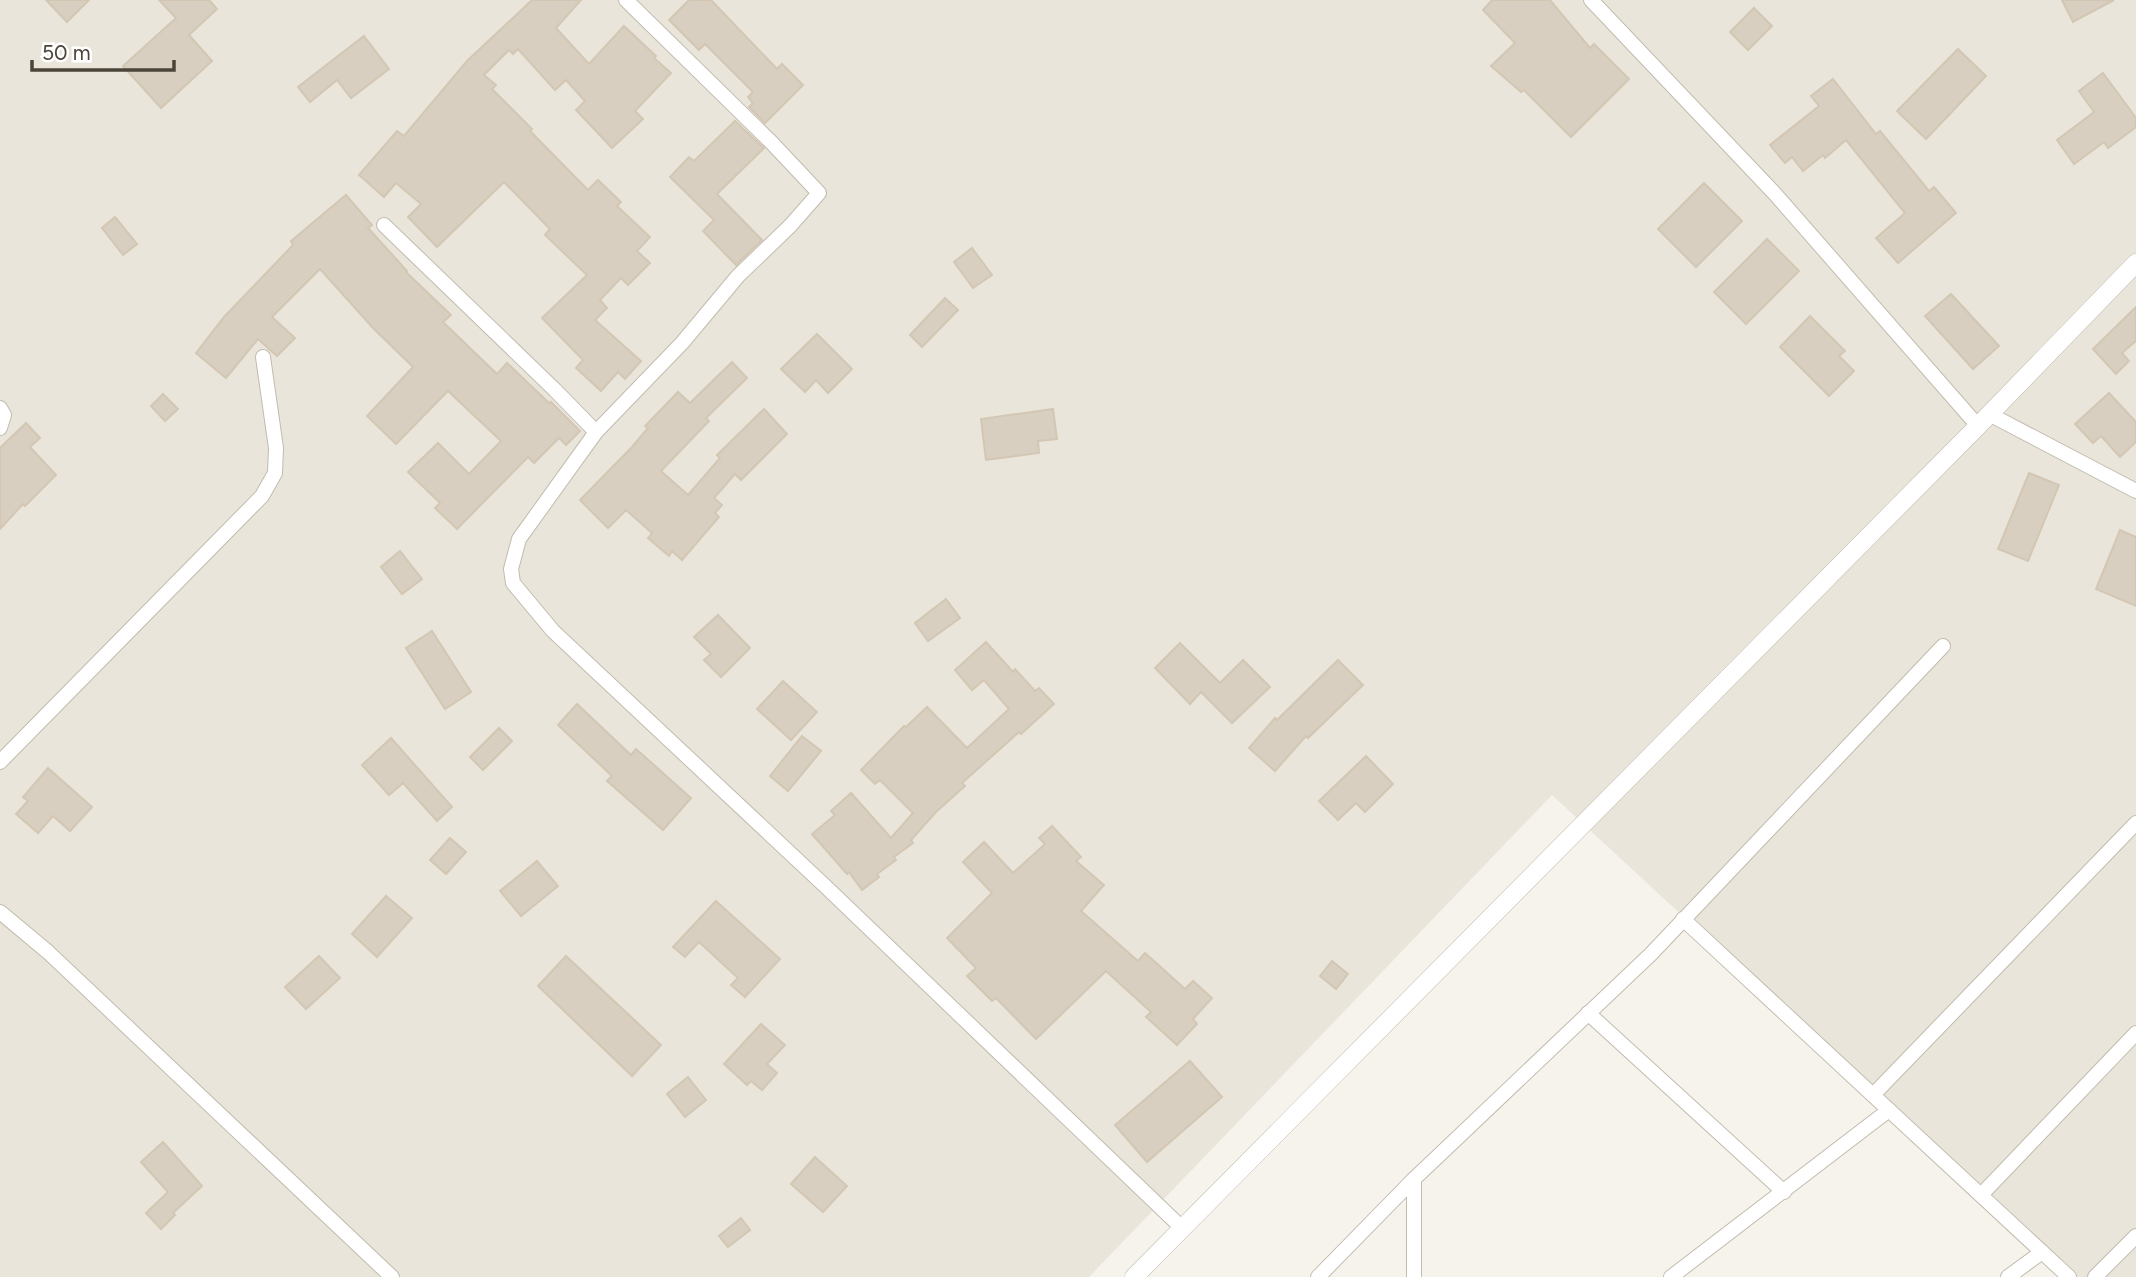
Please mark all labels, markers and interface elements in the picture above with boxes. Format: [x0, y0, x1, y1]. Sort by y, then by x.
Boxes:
scale bar [32, 28, 173, 72]
text: 50 m [42, 40, 91, 65]

